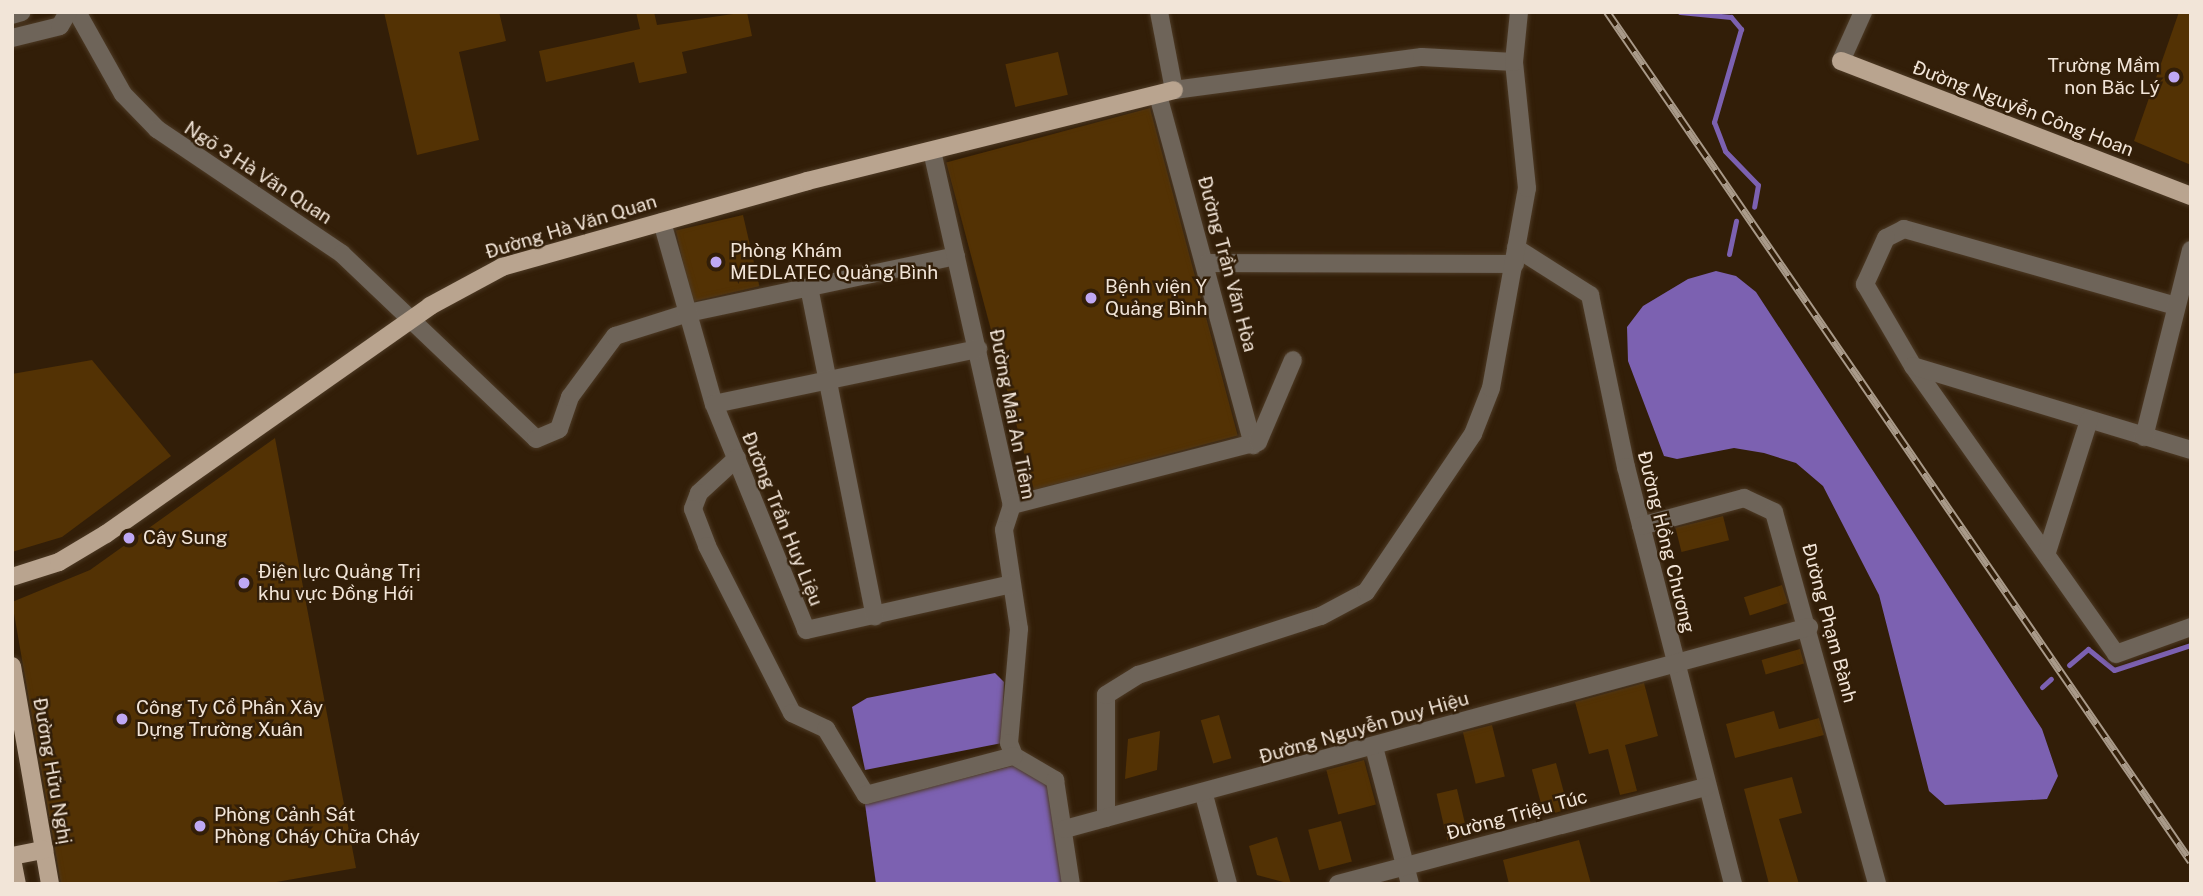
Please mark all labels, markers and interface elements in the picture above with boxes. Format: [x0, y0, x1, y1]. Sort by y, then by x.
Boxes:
place label: Trường Mầm non Băc Lý [2047, 55, 2160, 99]
street label: Đường Nguyễn Công Hoan [1909, 56, 2137, 162]
marker: Trường Mầm non Băc Lý [2166, 69, 2182, 85]
street label: Ngõ 3 Hà Văn Quan [180, 117, 336, 229]
street label: Đường Trần Văn Hòa [1192, 173, 1262, 355]
street label: Đường Hà Văn Quan [482, 190, 660, 264]
place label: Phòng Khám MEDLATEC Quảng Bình [730, 240, 938, 284]
marker: Phòng Khám MEDLATEC Quảng Bình [708, 254, 724, 270]
place label: Bệnh viện Y Quảng Bình [1105, 276, 1208, 320]
marker: Bệnh viện Y Quảng Bình [1083, 290, 1099, 306]
street label: Đường Mai An Tiêm [984, 327, 1040, 501]
street label: Đường Trần Huy Liệu [737, 429, 827, 609]
street label: Đường Hồng Chương [1632, 448, 1700, 636]
place label: Cây Sung [143, 527, 228, 549]
marker: Cây Sung [121, 530, 137, 546]
street label: Đường Phạm Bành [1797, 541, 1861, 705]
place label: Điện lực Quảng Trị khu vực Đồng Hới [258, 561, 421, 605]
marker: Điện lực Quảng Trị khu vực Đồng Hới [236, 575, 252, 591]
street label: Đường Nguyễn Duy Hiệu [1256, 687, 1472, 769]
street label: Đường Hữu Nghị [28, 696, 76, 846]
place label: Công Ty Cổ Phần Xây Dựng Trường Xuân [136, 697, 323, 741]
marker: Công Ty Cổ Phần Xây Dựng Trường Xuân [114, 711, 130, 727]
street label: Đường Triệu Túc [1444, 785, 1590, 845]
place label: Phòng Cảnh Sát Phòng Cháy Chữa Cháy [214, 804, 420, 848]
marker: Phòng Cảnh Sát Phòng Cháy Chữa Cháy [192, 818, 208, 834]

